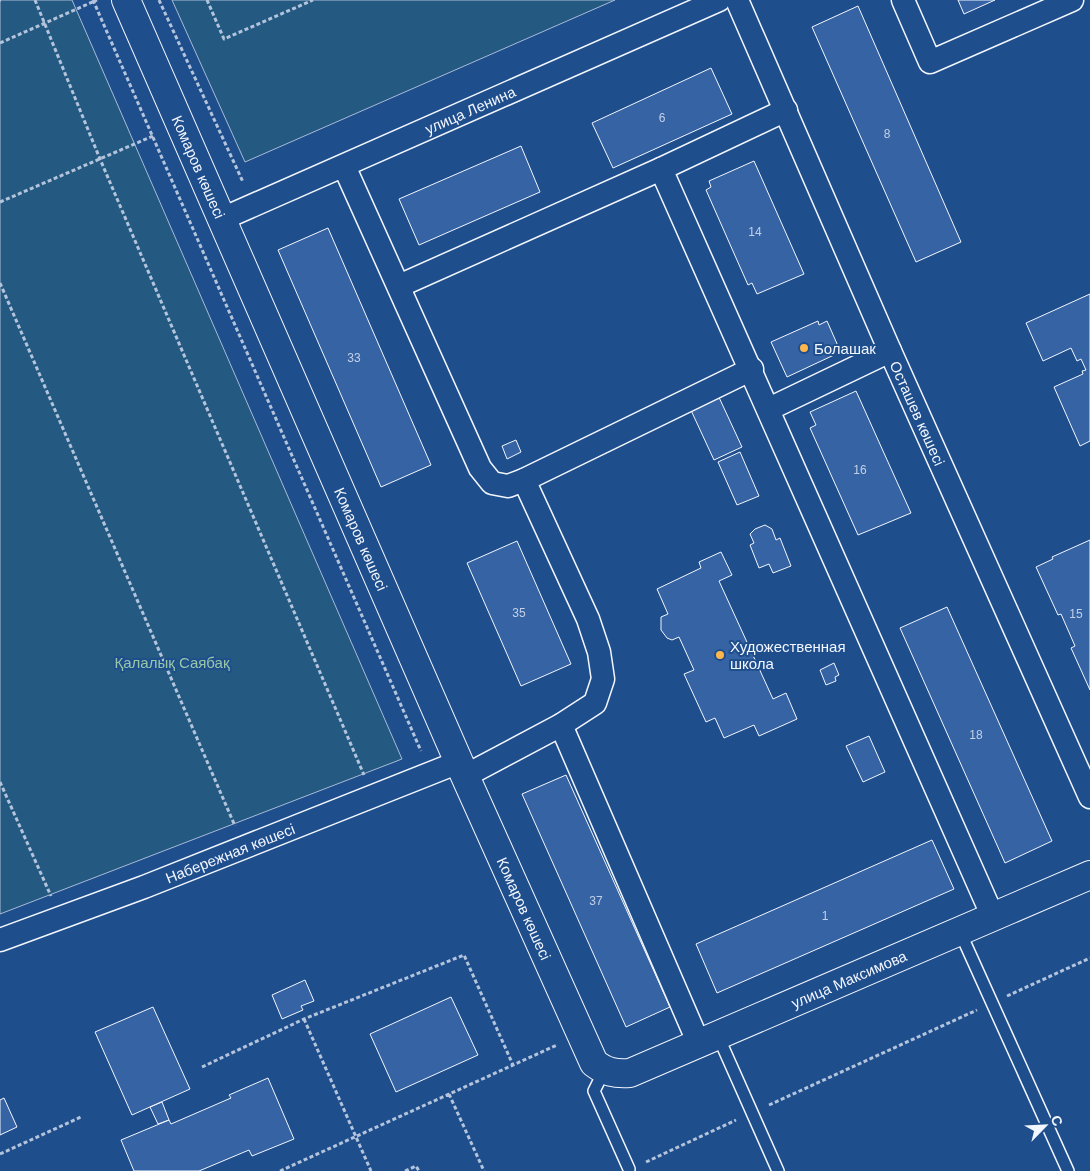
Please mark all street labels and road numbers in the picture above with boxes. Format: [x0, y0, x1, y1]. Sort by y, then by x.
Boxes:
street label: улица Ленина [422, 82, 518, 137]
street label: Комаров көшесі [169, 113, 229, 221]
street label: Осташев көшесі [887, 358, 949, 468]
street label: Комаров көшесі [331, 485, 391, 593]
street label: Набережная көшесі [163, 820, 297, 886]
street label: Комаров көшесі [494, 854, 555, 962]
street label: улица Максимова [788, 946, 910, 1011]

